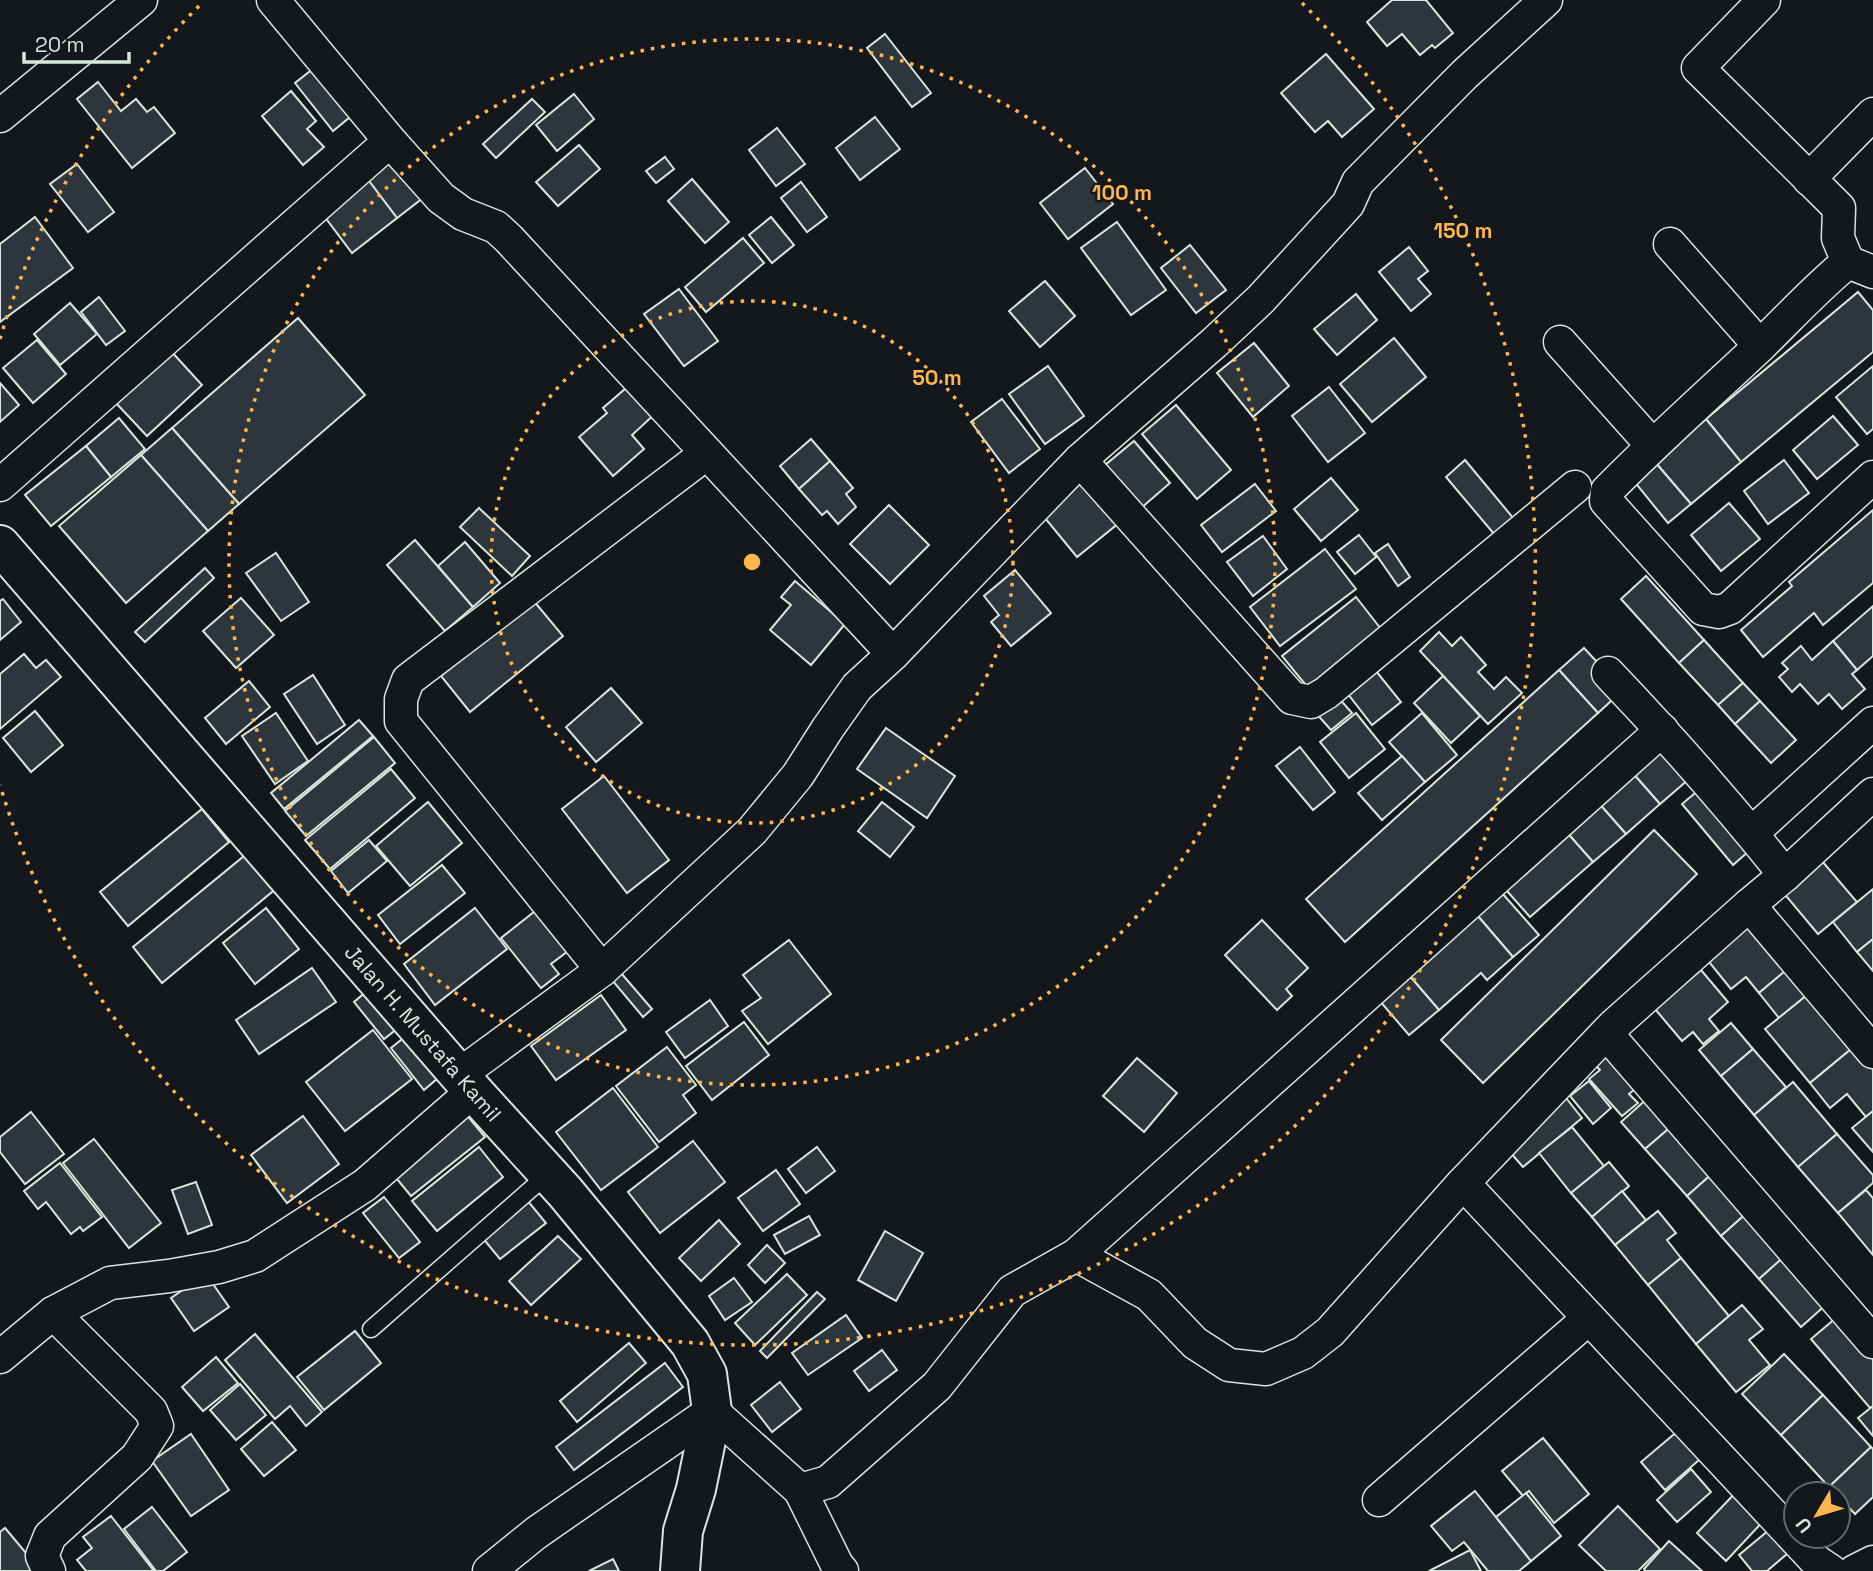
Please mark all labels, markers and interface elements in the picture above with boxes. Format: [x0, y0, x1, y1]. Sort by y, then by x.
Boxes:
scale bar [24, 21, 130, 65]
text: 20 m [35, 31, 85, 58]
text: 100 m [1092, 179, 1152, 206]
text: 150 m [1434, 217, 1492, 244]
text: 50 m [912, 364, 962, 391]
centre of rings [740, 550, 764, 574]
street label: Jalan H. Mustafa Kamil [339, 939, 507, 1127]
north arrow [1782, 1480, 1852, 1550]
text: U [1790, 1512, 1818, 1538]

